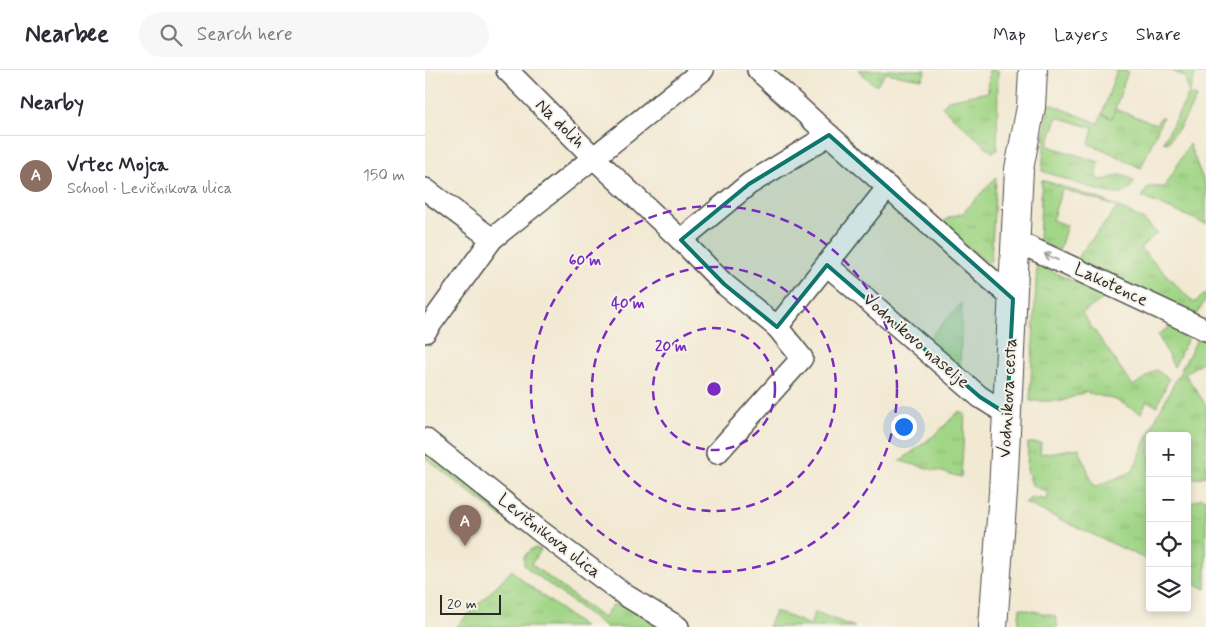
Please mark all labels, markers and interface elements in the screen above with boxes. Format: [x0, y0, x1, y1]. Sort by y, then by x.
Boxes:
search box [139, 12, 489, 57]
text: Nearbee [25, 19, 109, 50]
icon: search [157, 21, 185, 49]
text: Search here [197, 22, 293, 47]
text: Map [993, 23, 1026, 47]
text: Layers [1054, 23, 1108, 47]
text: Share [1136, 23, 1181, 47]
text: Nearby [20, 89, 84, 117]
street label: Na dolih [530, 94, 590, 154]
text: Vrtec Mojca [67, 153, 168, 178]
text: A [31, 165, 41, 186]
text: 150 m [363, 165, 405, 186]
text: School · Levičnikova ulica [67, 178, 232, 199]
text: 60 m [569, 251, 601, 271]
one-way arrow [1044, 251, 1059, 261]
street label: Lakotence [1070, 257, 1152, 313]
street label: Vodnikovo naselje [857, 288, 975, 394]
text: 40 m [611, 294, 645, 314]
text: 20 m [655, 337, 687, 357]
street label: Vodnikova cesta [993, 337, 1023, 459]
centre of rings [705, 380, 723, 398]
your location [891, 414, 917, 440]
map controls [1146, 432, 1191, 612]
button: + [1146, 432, 1191, 477]
button: − [1146, 477, 1191, 522]
street label: Levičnikova ulica [492, 488, 606, 584]
pin: A [449, 505, 481, 546]
button: locate [1146, 522, 1191, 567]
button: layers [1146, 567, 1191, 612]
scale bar [440, 592, 501, 615]
text: 20 m [447, 595, 477, 613]

